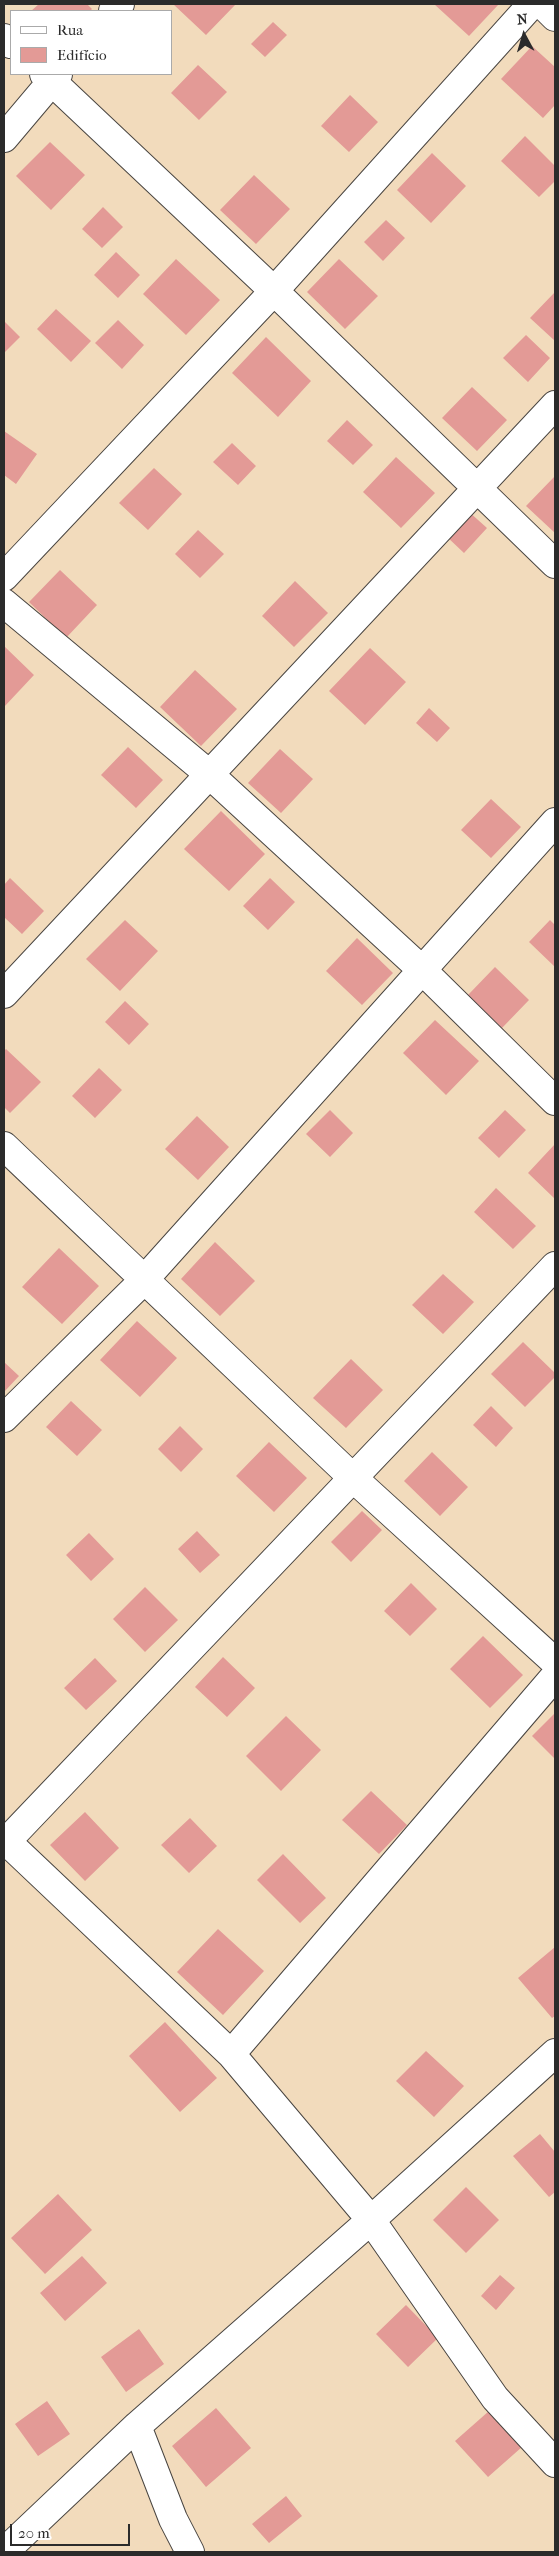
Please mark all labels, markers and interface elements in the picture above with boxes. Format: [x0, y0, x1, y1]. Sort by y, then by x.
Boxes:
legend [10, 10, 172, 75]
north arrow [499, 10, 549, 60]
text: N [516, 11, 529, 29]
text: Rua [57, 21, 83, 39]
text: Edifício [57, 46, 107, 64]
scale bar [12, 2514, 132, 2546]
text: 20 m [18, 2524, 50, 2542]

